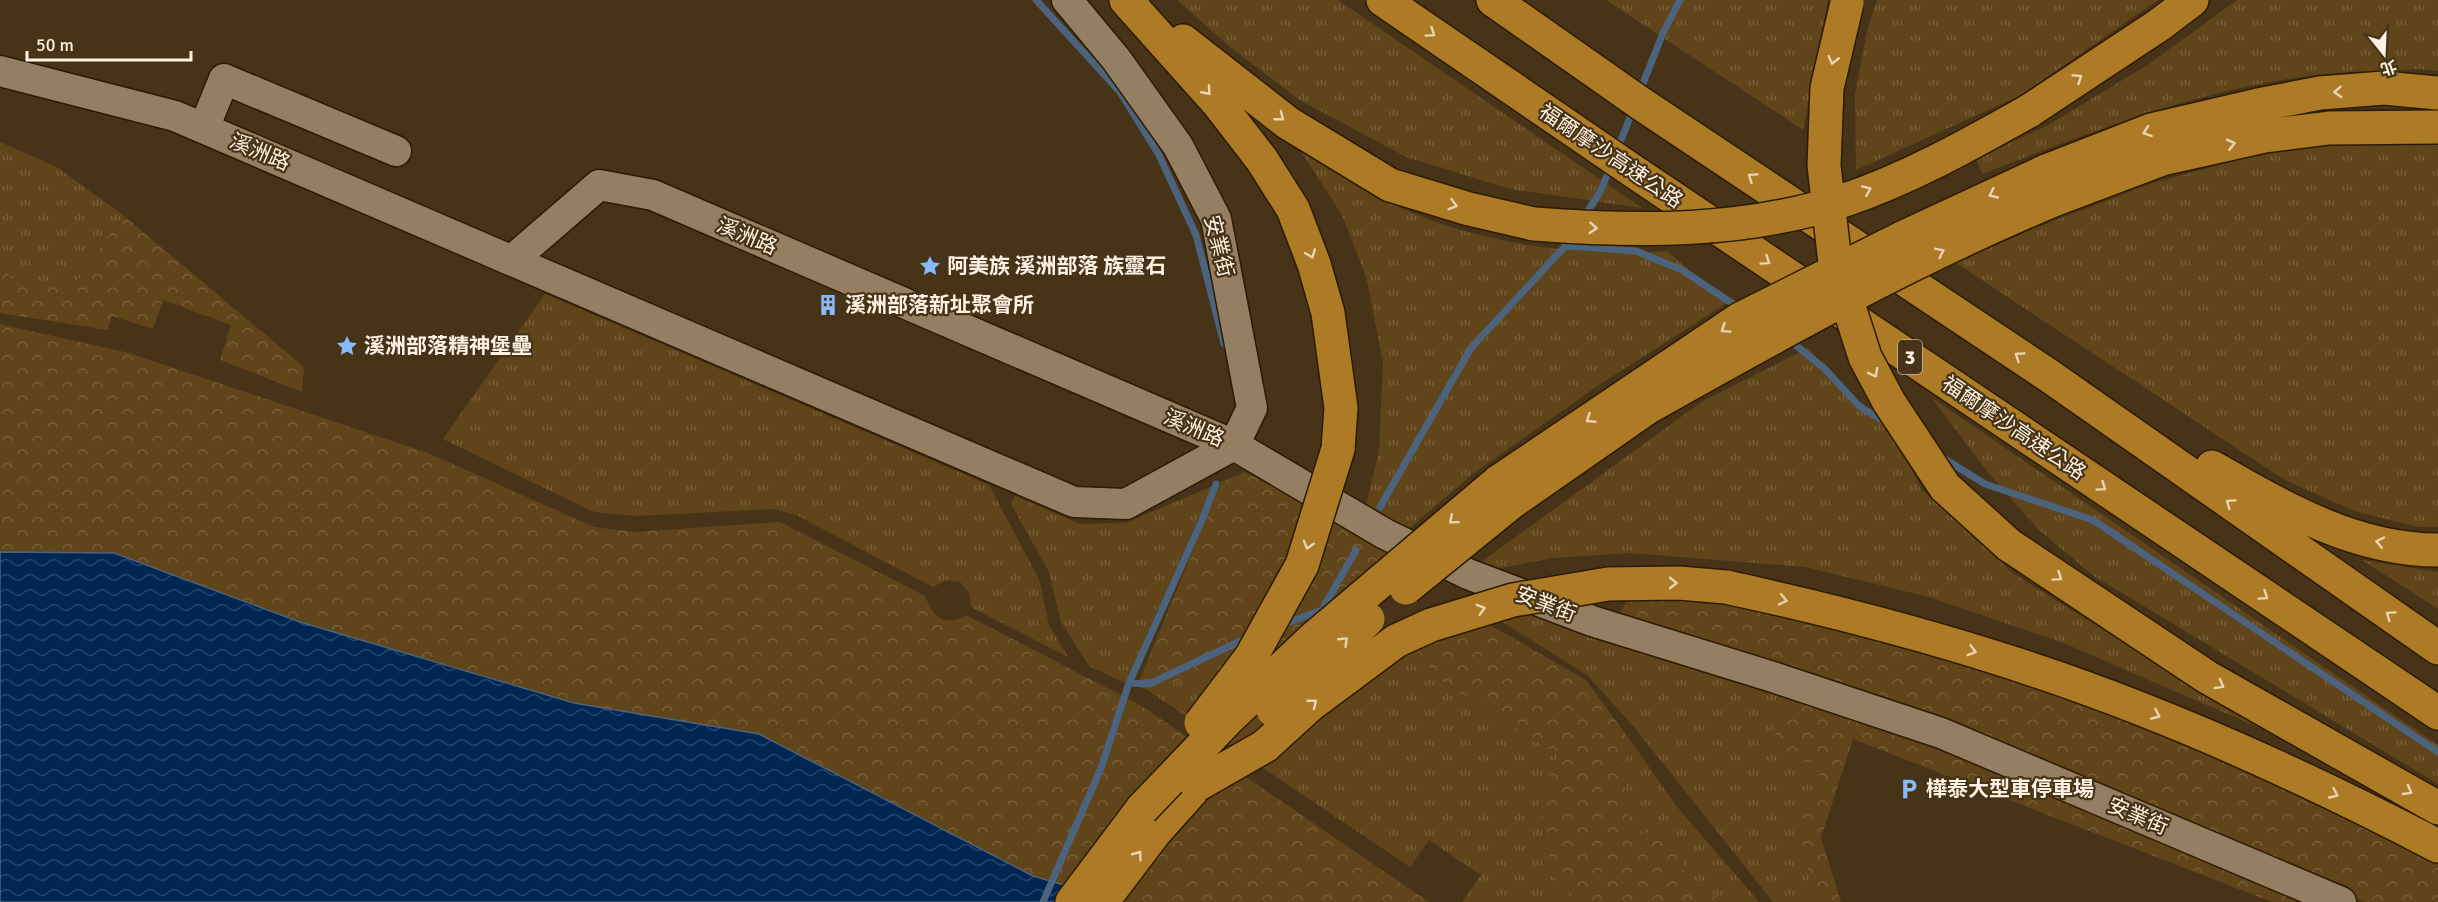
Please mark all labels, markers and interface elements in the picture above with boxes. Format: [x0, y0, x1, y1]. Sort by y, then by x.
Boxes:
scale bar [27, 24, 190, 62]
north arrow [2354, 24, 2414, 84]
one-way arrow [1424, 26, 1435, 37]
text: 50 m [36, 34, 74, 56]
one-way arrow [1828, 55, 1841, 65]
text: 北 [2378, 55, 2399, 79]
one-way arrow [2072, 74, 2082, 86]
one-way arrow [1200, 84, 1211, 94]
one-way arrow [2333, 85, 2342, 98]
street label: 福爾摩沙高速公路 [1534, 98, 1688, 214]
one-way arrow [1273, 110, 1284, 121]
one-way arrow [2142, 124, 2153, 137]
street label: 溪洲路 [226, 128, 294, 176]
one-way arrow [2226, 138, 2236, 151]
one-way arrow [1747, 173, 1758, 184]
one-way arrow [1860, 186, 1871, 198]
one-way arrow [1988, 187, 1999, 199]
one-way arrow [1447, 198, 1457, 210]
street label: 溪洲路 [713, 212, 781, 260]
street label: 安業街 [1199, 212, 1239, 280]
one-way arrow [1588, 222, 1597, 235]
one-way arrow [1303, 248, 1316, 259]
one-way arrow [1933, 248, 1944, 259]
place label: 阿美族 溪洲部落 族靈石 [947, 253, 1166, 279]
place icon: 阿美族 溪洲部落 族靈石 [918, 254, 942, 278]
one-way arrow [1759, 254, 1770, 265]
place label: 溪洲部落新址聚會所 [845, 292, 1034, 318]
building icon: 溪洲部落新址聚會所 [816, 293, 840, 317]
one-way arrow [1721, 322, 1731, 334]
place label: 溪洲部落精神堡壘 [364, 333, 532, 359]
place icon: 溪洲部落精神堡壘 [335, 334, 359, 358]
road number: 3 [1898, 340, 1922, 374]
one-way arrow [2014, 352, 2025, 363]
one-way arrow [1867, 367, 1878, 377]
street label: 福爾摩沙高速公路 [1937, 370, 2091, 486]
street label: 溪洲路 [1160, 404, 1228, 452]
one-way arrow [1586, 411, 1596, 423]
one-way arrow [2095, 480, 2106, 491]
one-way arrow [2226, 499, 2237, 510]
one-way arrow [1449, 512, 1460, 523]
one-way arrow [2376, 536, 2386, 549]
one-way arrow [1303, 540, 1315, 550]
one-way arrow [2051, 570, 2062, 581]
one-way arrow [1669, 577, 1678, 589]
street label: 安業街 [1512, 581, 1580, 627]
one-way arrow [2257, 589, 2268, 600]
one-way arrow [1778, 592, 1788, 605]
one-way arrow [1475, 604, 1486, 616]
one-way arrow [2386, 611, 2397, 622]
one-way arrow [1337, 638, 1348, 649]
one-way arrow [1967, 643, 1977, 656]
one-way arrow [2214, 677, 2224, 689]
one-way arrow [1306, 700, 1317, 711]
one-way arrow [2149, 708, 2160, 720]
place label: 樺泰大型車停車場 [1926, 776, 2094, 802]
parking icon: 樺泰大型車停車場 [1897, 777, 1921, 801]
one-way arrow [2402, 784, 2412, 795]
one-way arrow [2327, 787, 2338, 799]
street label: 安業街 [2104, 792, 2172, 840]
one-way arrow [1130, 851, 1141, 862]

